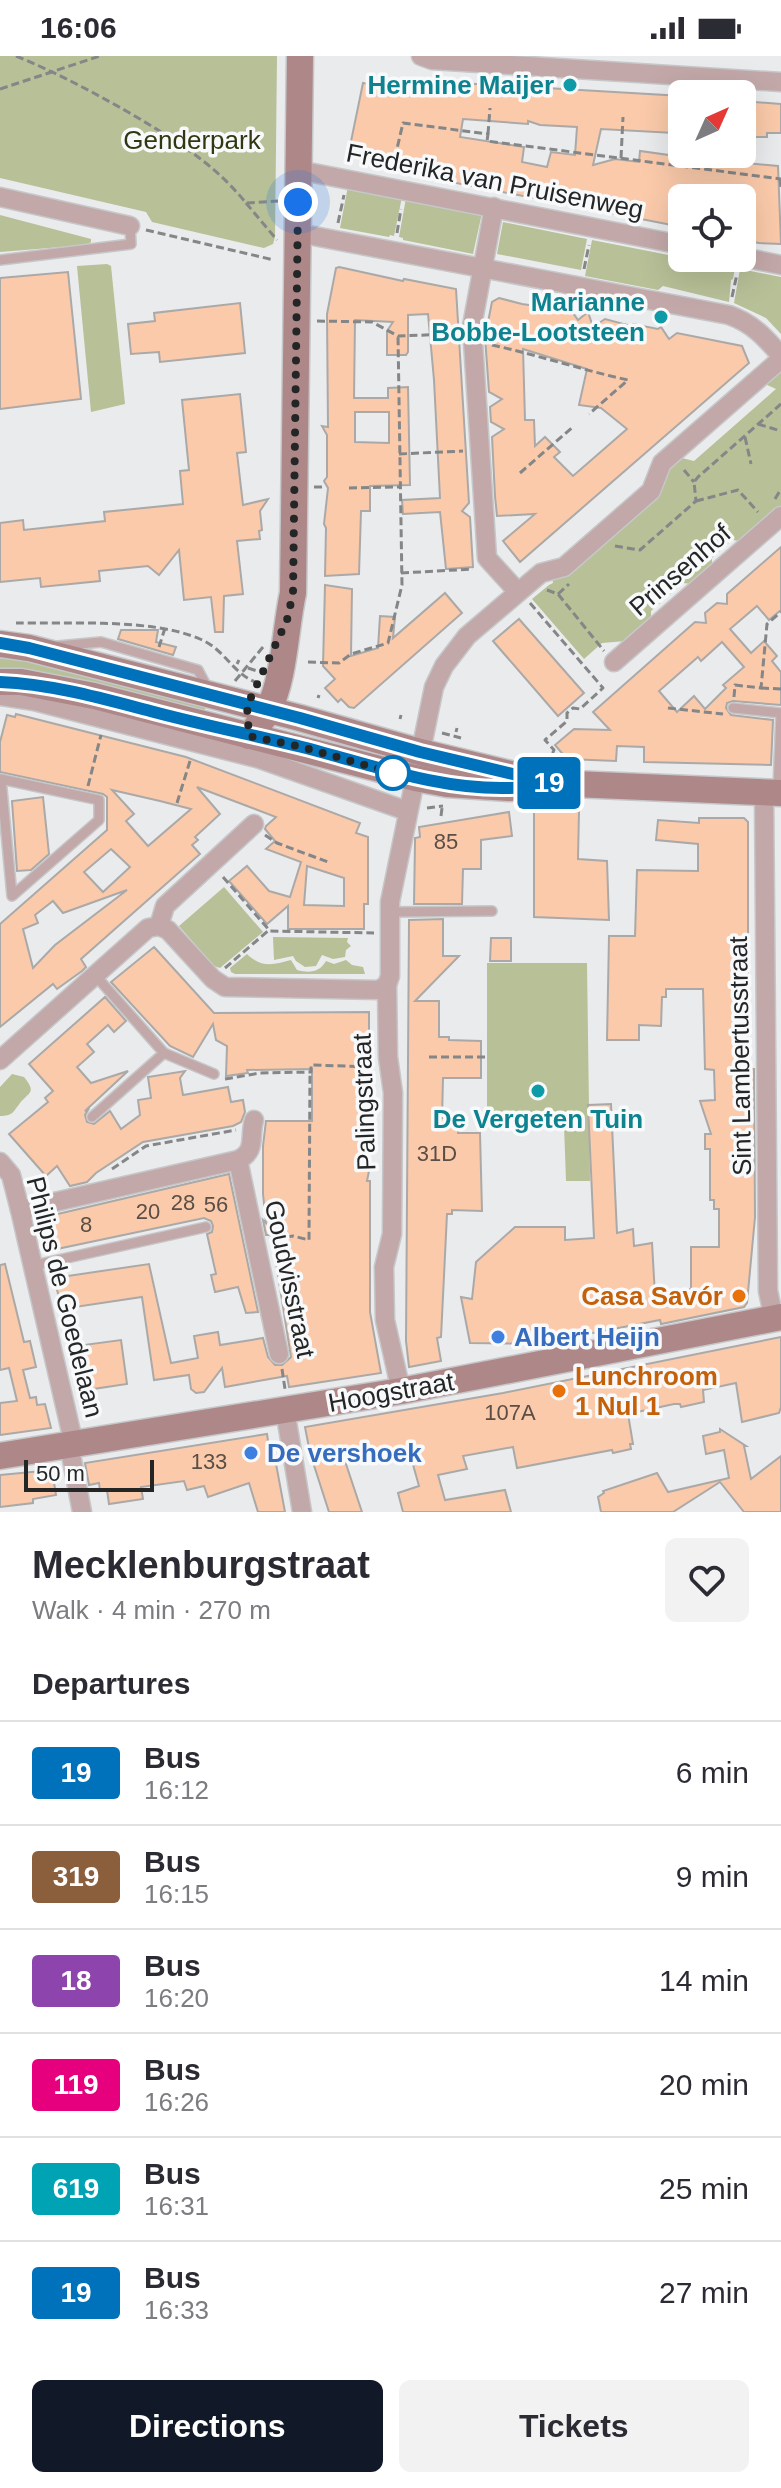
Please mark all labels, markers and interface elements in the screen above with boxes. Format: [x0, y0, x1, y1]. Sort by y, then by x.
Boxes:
text: 16:06 [40, 11, 117, 44]
place label: Hermine Maijer [368, 70, 554, 100]
marker: Hermine Maijer [561, 76, 579, 94]
north arrow [668, 80, 756, 168]
map controls [668, 80, 756, 272]
park label: Genderpark [123, 125, 262, 155]
street label: Frederika van Pruisenweg [344, 137, 646, 225]
your location [278, 182, 318, 222]
button: locate [668, 184, 756, 272]
place label: Marianne Bobbe-Lootsteen [431, 287, 645, 347]
marker: Marianne Bobbe-Lootsteen [652, 308, 670, 326]
street label: Prinsenhof [623, 517, 737, 622]
unlabelled marker [376, 756, 410, 790]
line badge: 19 [513, 757, 585, 809]
text: 19 [533, 767, 565, 798]
house number: 85 [434, 829, 458, 854]
street label: Sint Lambertusstraat [723, 935, 757, 1176]
street label: Palingstraat [347, 1032, 381, 1171]
marker: De Vergeten Tuin [529, 1082, 547, 1100]
place label: De Vergeten Tuin [433, 1104, 643, 1134]
house number: 31D [417, 1141, 457, 1166]
street label: Philips de Goedelaan [21, 1173, 109, 1421]
house number: 28 [171, 1190, 195, 1215]
house number: 56 [204, 1192, 228, 1217]
street label: Goudvisstraat [259, 1197, 322, 1361]
house number: 20 [136, 1199, 160, 1224]
house number: 8 [80, 1212, 92, 1237]
place label: Casa Savór [581, 1281, 723, 1311]
marker: Casa Savór [730, 1287, 748, 1305]
place label: Albert Heijn [514, 1322, 660, 1352]
marker: Albert Heijn [489, 1328, 507, 1346]
place label: Lunchroom 1 Nul 1 [575, 1361, 718, 1421]
street label: Hoogstraat [326, 1366, 457, 1418]
marker: Lunchroom 1 Nul 1 [550, 1382, 568, 1400]
house number: 107A [484, 1400, 536, 1425]
place label: De vershoek [267, 1438, 422, 1468]
marker: De vershoek [242, 1444, 260, 1462]
house number: 133 [191, 1449, 227, 1474]
scale bar [24, 1456, 154, 1492]
text: 50 m [36, 1461, 85, 1486]
button: heart [665, 1538, 749, 1622]
text: Mecklenburgstraat [32, 1544, 370, 1586]
text: Walk · 4 min · 270 m [32, 1595, 271, 1625]
text: Departures [32, 1667, 190, 1700]
text: Bus [144, 1741, 201, 1774]
text: 6 min [676, 1756, 749, 1789]
text: 19 [60, 1757, 92, 1788]
text: 16:12 [144, 1775, 209, 1805]
text: Bus [144, 1845, 201, 1878]
text: 9 min [676, 1860, 749, 1893]
text: 319 [53, 1861, 99, 1892]
text: 16:15 [144, 1879, 209, 1909]
text: Bus [144, 1949, 201, 1982]
text: 14 min [659, 1964, 749, 1997]
text: 18 [60, 1965, 92, 1996]
text: 16:20 [144, 1983, 209, 2013]
text: Bus [144, 2053, 201, 2086]
text: 20 min [659, 2068, 749, 2101]
text: 119 [53, 2069, 99, 2100]
text: 16:26 [144, 2087, 209, 2117]
text: Bus [144, 2157, 201, 2190]
text: 25 min [659, 2172, 749, 2205]
text: 619 [53, 2173, 99, 2204]
text: 16:31 [144, 2191, 209, 2221]
text: Bus [144, 2261, 201, 2294]
text: 27 min [659, 2276, 749, 2309]
text: 19 [60, 2277, 92, 2308]
text: 16:33 [144, 2295, 209, 2325]
button: Directions [32, 2380, 383, 2472]
button: Tickets [399, 2380, 749, 2472]

